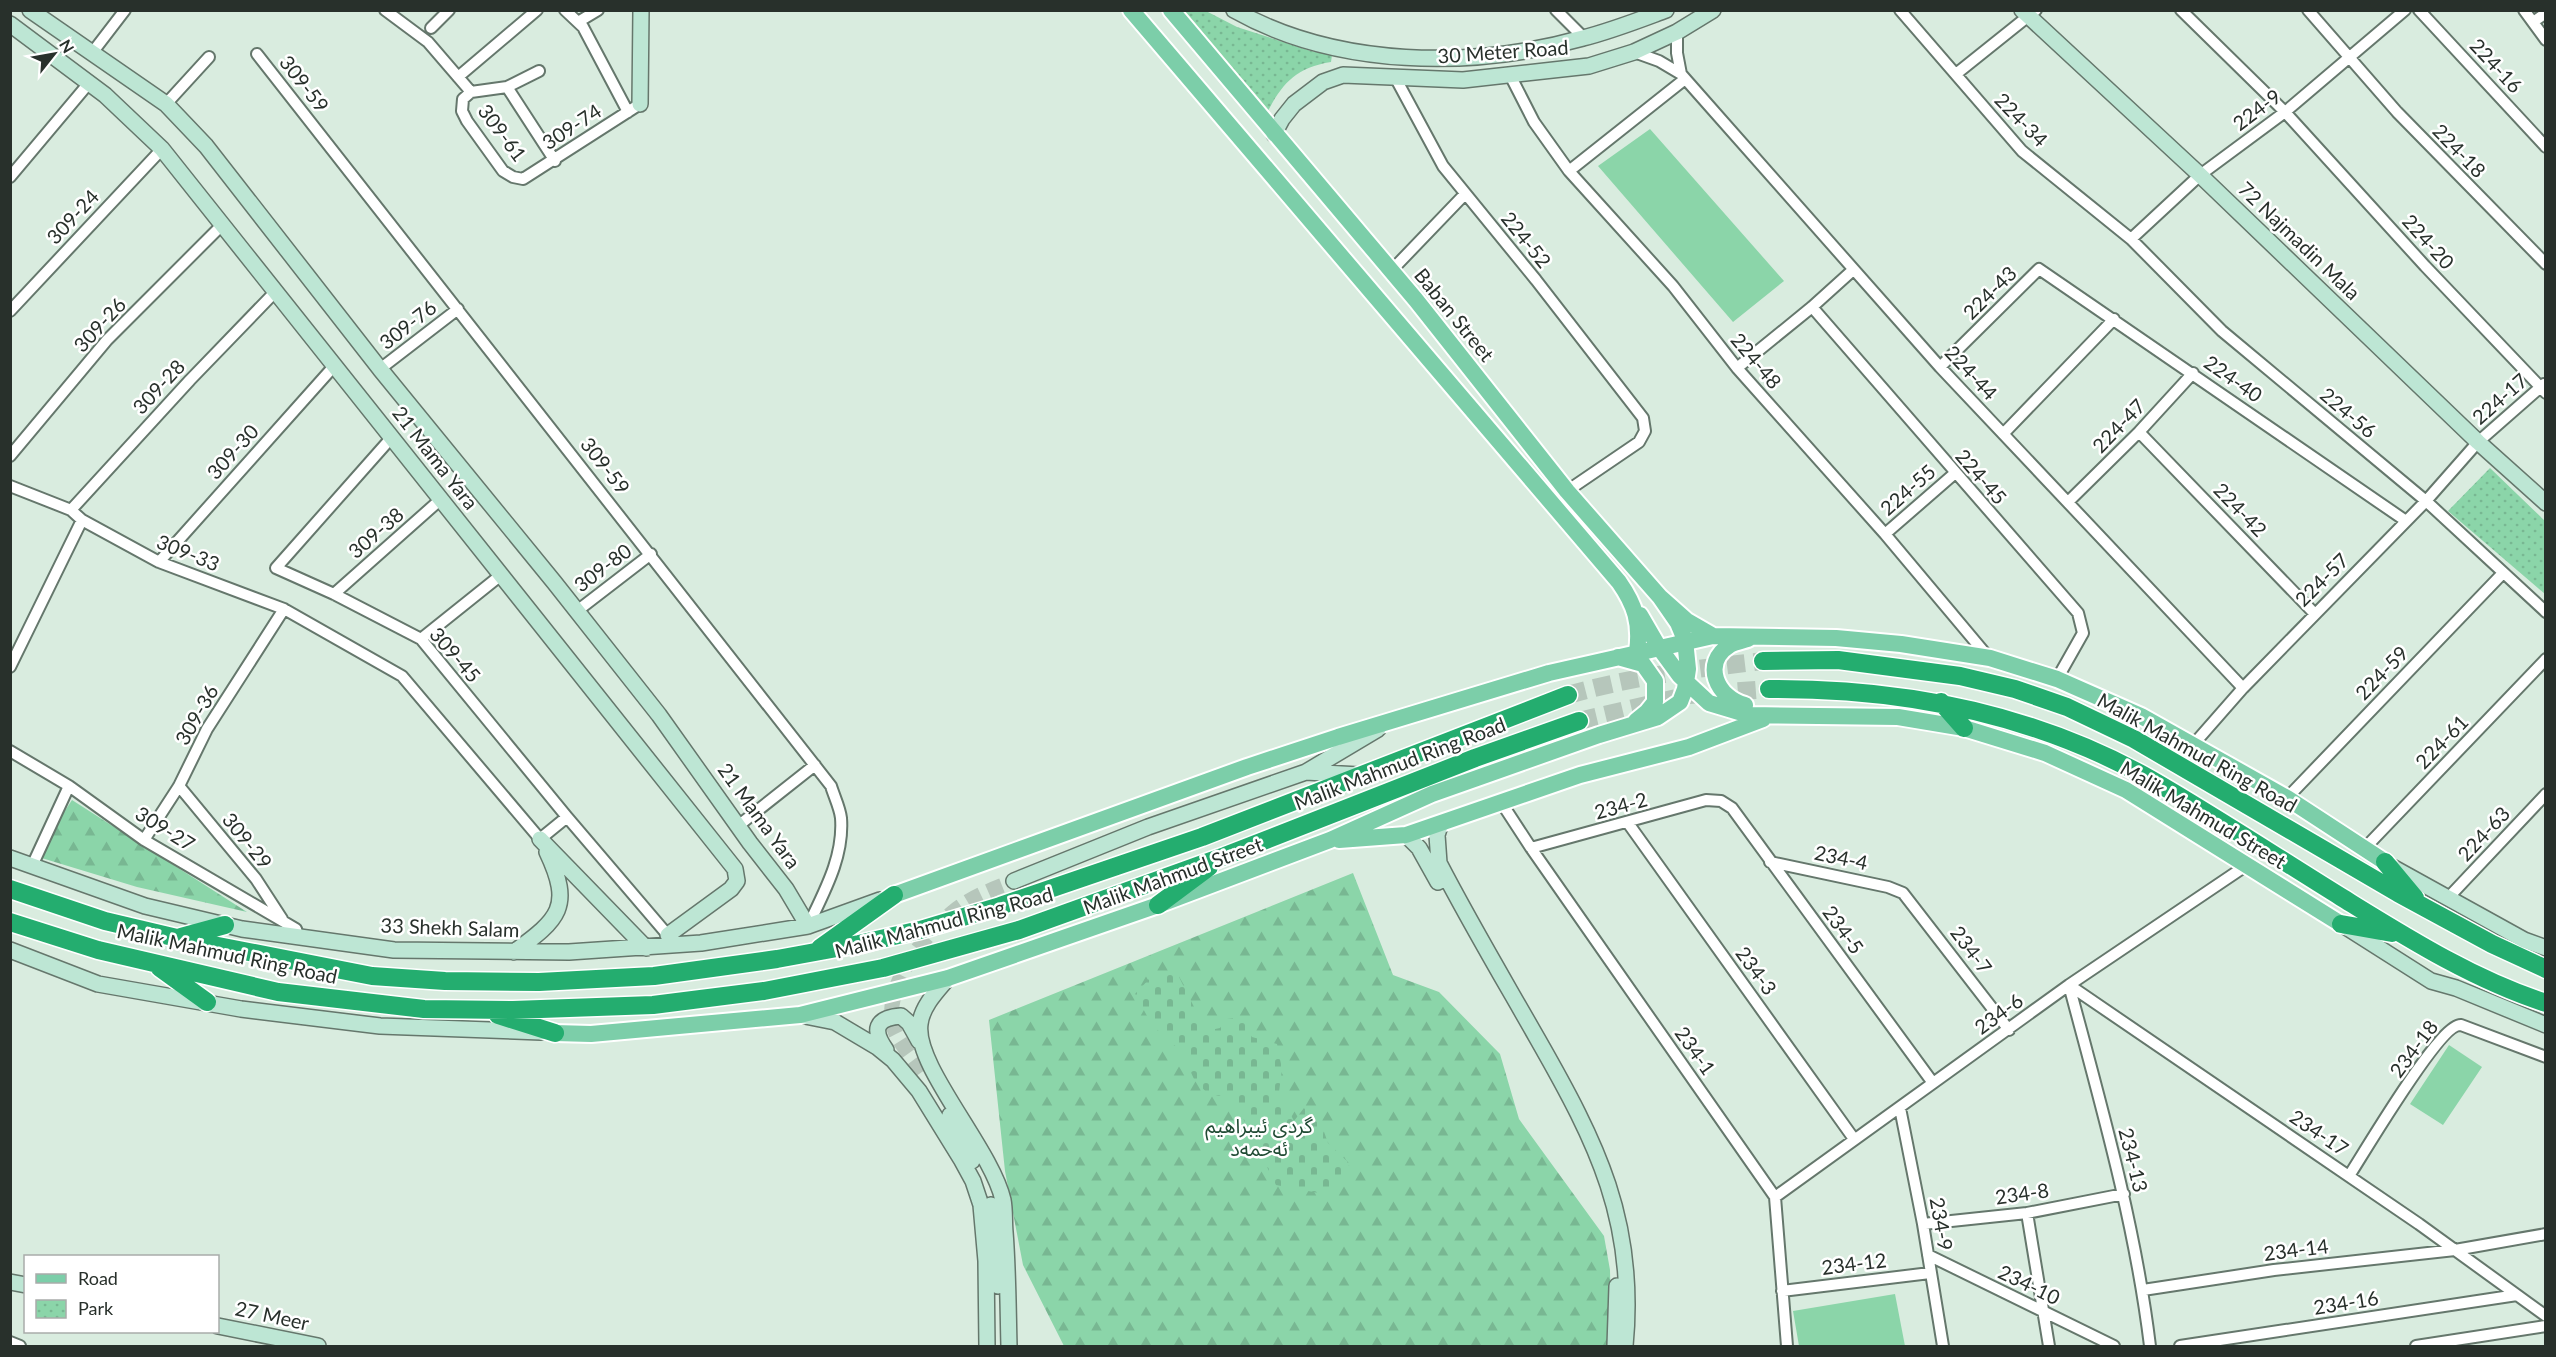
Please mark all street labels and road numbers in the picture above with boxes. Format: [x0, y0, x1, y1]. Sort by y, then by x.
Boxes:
street label: 224-16 [2466, 33, 2528, 97]
street label: 30 Meter Road [1437, 34, 1569, 68]
street label: 309-59 [275, 50, 334, 117]
street label: 224-9 [2228, 83, 2285, 135]
street label: 224-34 [1990, 87, 2053, 151]
street label: 309-74 [537, 98, 606, 154]
street label: 309-61 [474, 99, 532, 166]
street label: 224-18 [2428, 118, 2491, 182]
street label: 72 Najmadin Mala [2234, 176, 2365, 304]
street label: 309-24 [41, 184, 104, 248]
street label: 224-52 [1497, 206, 1557, 272]
street label: 224-20 [2398, 209, 2460, 274]
street label: 224-43 [1958, 261, 2021, 324]
street label: Baban Street [1410, 263, 1500, 366]
street label: 309-26 [68, 292, 130, 356]
street label: 309-76 [374, 295, 441, 354]
street label: 224-48 [1727, 328, 1787, 393]
street label: 224-44 [1941, 340, 2003, 405]
street label: 224-40 [2200, 350, 2267, 407]
street label: 309-28 [127, 354, 189, 418]
street label: 224-17 [2467, 368, 2532, 429]
street label: 224-56 [2316, 382, 2381, 442]
street label: 224-47 [2087, 393, 2150, 457]
street label: 21 Mama Yara [388, 401, 484, 514]
street label: 309-30 [201, 419, 263, 484]
street label: 309-59 [576, 432, 635, 499]
street label: 224-45 [1951, 444, 2012, 509]
street label: 224-55 [1875, 459, 1940, 520]
street label: 224-42 [2209, 477, 2272, 541]
street label: 309-38 [343, 502, 408, 563]
street label: 309-33 [154, 529, 223, 575]
street label: 309-80 [569, 538, 636, 596]
street label: 224-57 [2290, 548, 2353, 611]
street label: 309-45 [425, 622, 486, 687]
street label: 224-59 [2350, 640, 2413, 704]
street label: 309-36 [169, 680, 223, 749]
street label: Malik Mahmud Ring Road [2093, 687, 2301, 817]
street label: 224-61 [2410, 709, 2473, 773]
street label: Malik Mahmud Ring Road [1291, 712, 1509, 815]
street label: Malik Mahmud Street [2116, 755, 2291, 873]
street label: 21 Mama Yara [714, 758, 806, 873]
street label: 234-2 [1592, 786, 1650, 824]
street label: 309-27 [131, 801, 200, 856]
street label: 224-63 [2452, 801, 2514, 865]
street label: 309-29 [218, 807, 278, 873]
street label: Malik Mahmud Street [1080, 831, 1266, 919]
street label: 234-4 [1812, 840, 1870, 874]
street label: Malik Mahmud Ring Road [832, 881, 1055, 963]
street label: 234-5 [1818, 901, 1869, 958]
street label: 33 Shekh Salam [380, 913, 520, 941]
street label: Malik Mahmud Ring Road [115, 918, 340, 988]
street label: 234-7 [1946, 921, 1998, 978]
street label: 234-3 [1731, 942, 1782, 999]
street label: 234-6 [1970, 988, 2027, 1039]
street label: 234-18 [2384, 1015, 2442, 1082]
street label: 234-1 [1671, 1021, 1721, 1079]
street label: 234-17 [2286, 1104, 2353, 1160]
street label: 234-13 [2114, 1125, 2154, 1194]
street label: 234-8 [1994, 1177, 2050, 1209]
street label: 234-9 [1925, 1195, 1958, 1252]
street label: 234-14 [2262, 1233, 2330, 1265]
street label: 234-12 [1820, 1247, 1888, 1279]
street label: 234-10 [1995, 1259, 2064, 1309]
street label: 234-16 [2312, 1285, 2380, 1319]
street label: 27 Meer [233, 1295, 312, 1335]

